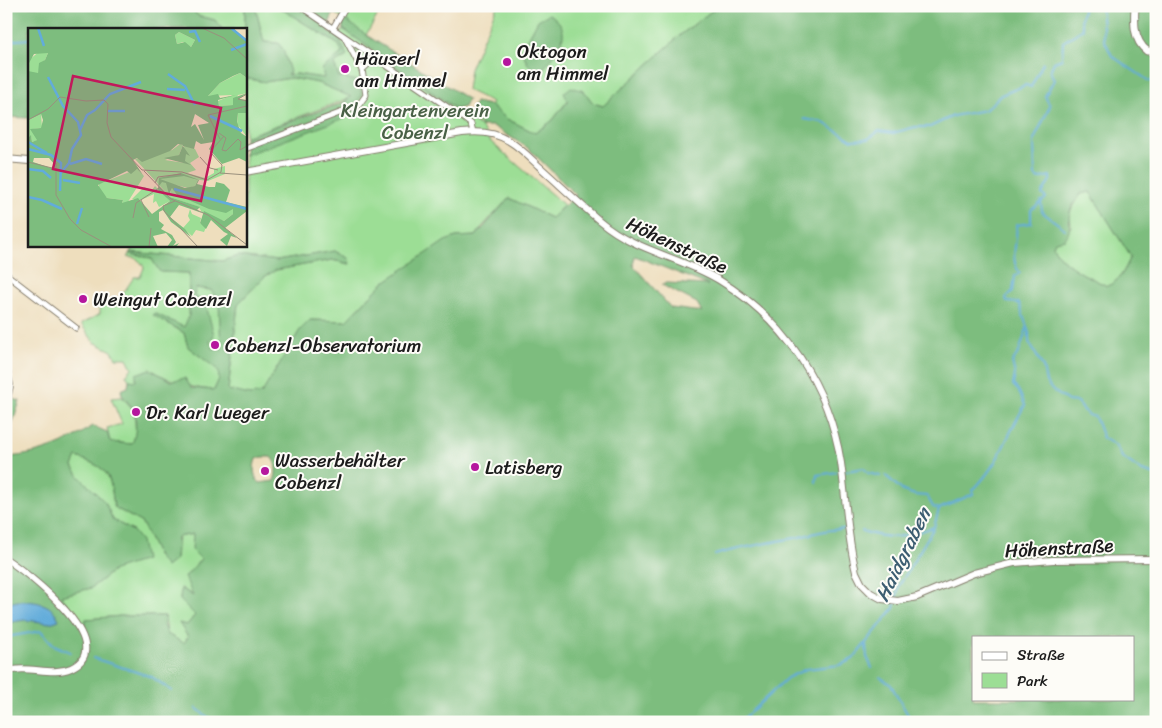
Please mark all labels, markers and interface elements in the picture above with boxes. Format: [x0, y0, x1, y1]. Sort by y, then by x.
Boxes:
inset map [28, 28, 246, 246]
place label: Oktogon am Himmel [517, 35, 609, 90]
place label: Häuserl am Himmel [355, 42, 447, 97]
marker: Oktogon am Himmel [501, 56, 513, 68]
marker: Häuserl am Himmel [339, 63, 351, 75]
park label: Kleingartenverein Cobenzl [341, 94, 489, 149]
street label: Höhenstraße [621, 207, 733, 283]
place label: Weingut Cobenzl [93, 283, 232, 316]
marker: Weingut Cobenzl [77, 293, 89, 305]
place label: Cobenzl-Observatorium [225, 329, 421, 362]
marker: Cobenzl-Observatorium [209, 339, 221, 351]
place label: Dr. Karl Lueger [146, 396, 270, 429]
marker: Dr. Karl Lueger [130, 406, 142, 418]
place label: Wasserbehälter Cobenzl [275, 444, 406, 499]
place label: Latisberg [485, 451, 563, 484]
marker: Latisberg [469, 461, 481, 473]
marker: Wasserbehälter Cobenzl [259, 465, 271, 477]
water label: Haidgraben [865, 500, 942, 608]
street label: Höhenstraße [1004, 529, 1114, 567]
legend [972, 636, 1134, 700]
text: Straße [1017, 642, 1065, 668]
text: Park [1017, 668, 1048, 694]

